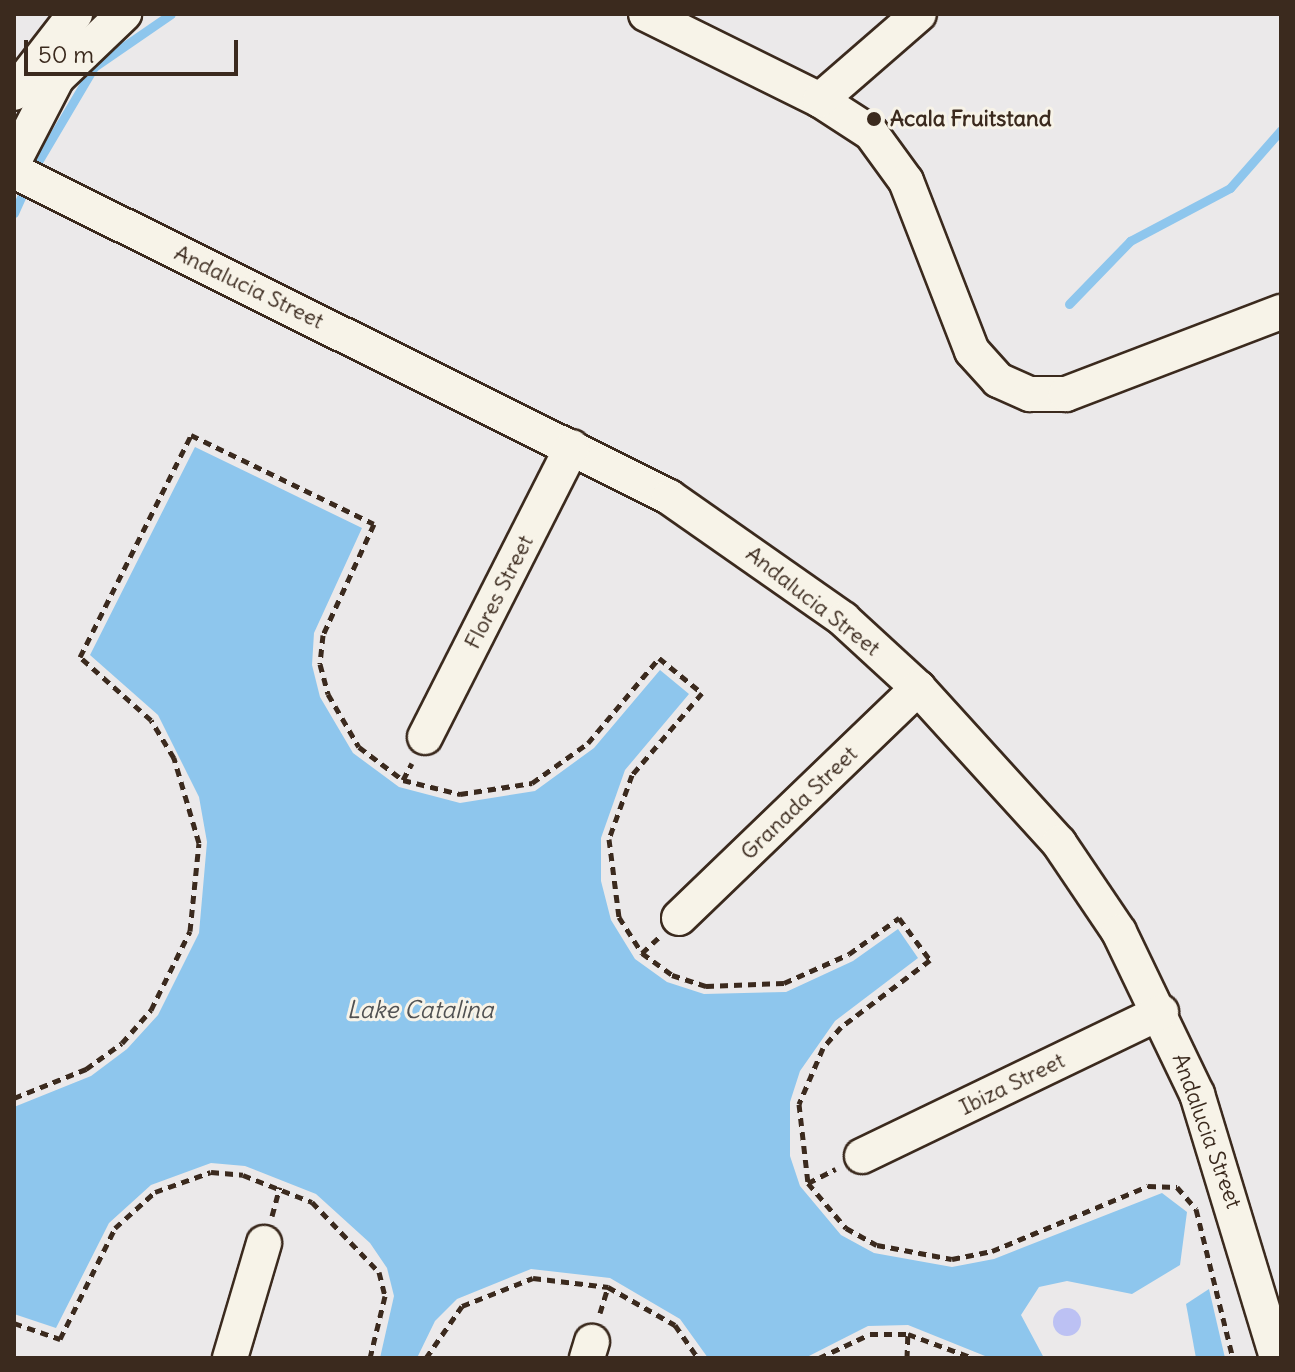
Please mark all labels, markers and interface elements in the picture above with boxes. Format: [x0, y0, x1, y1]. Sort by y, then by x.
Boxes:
scale bar [28, 24, 242, 74]
text: 50 m [38, 39, 94, 69]
place label: Acala Fruitstand [890, 106, 1052, 132]
marker: Acala Fruitstand [865, 110, 883, 128]
street label: Andalucia Street [170, 239, 328, 335]
street label: Flores Street [459, 531, 539, 653]
street label: Andalucia Street [741, 541, 885, 661]
street label: Granada Street [735, 741, 863, 865]
water label: Lake Catalina [347, 996, 493, 1024]
street label: Ibiza Street [955, 1047, 1069, 1121]
street label: Andalucia Street [1167, 1050, 1247, 1212]

